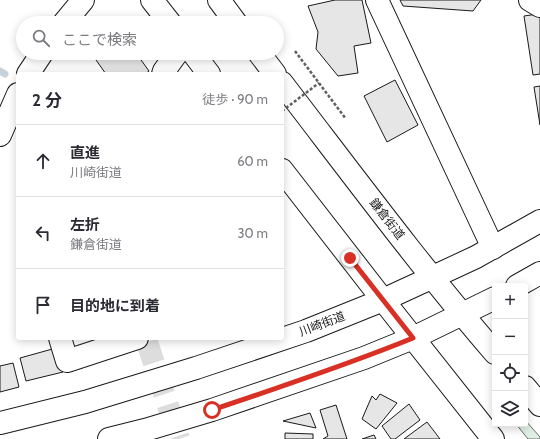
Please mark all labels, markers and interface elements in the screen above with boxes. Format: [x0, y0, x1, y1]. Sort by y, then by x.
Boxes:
search box [16, 16, 284, 60]
icon: search [30, 27, 52, 49]
text: ここで検索 [62, 31, 137, 49]
text: 2 分 [32, 90, 62, 110]
text: 徒歩 · 90 m [202, 91, 268, 107]
text: 直進 [70, 144, 100, 162]
icon: ahead [32, 150, 54, 172]
text: 60 m [237, 153, 268, 169]
text: 川崎街道 [70, 164, 122, 180]
street label: 鎌倉街道 [367, 195, 408, 242]
text: 左折 [70, 216, 100, 234]
icon: left [32, 222, 54, 244]
text: 30 m [238, 225, 268, 241]
text: 鎌倉街道 [70, 236, 122, 252]
route end [341, 249, 359, 267]
map controls [492, 283, 528, 427]
button: + [492, 283, 528, 319]
icon: arrive [32, 294, 54, 316]
text: 目的地に到着 [70, 297, 160, 315]
street label: 川崎街道 [297, 308, 347, 339]
button: − [492, 319, 528, 355]
button: locate [492, 355, 528, 391]
button: layers [492, 391, 528, 427]
route start [203, 401, 221, 419]

